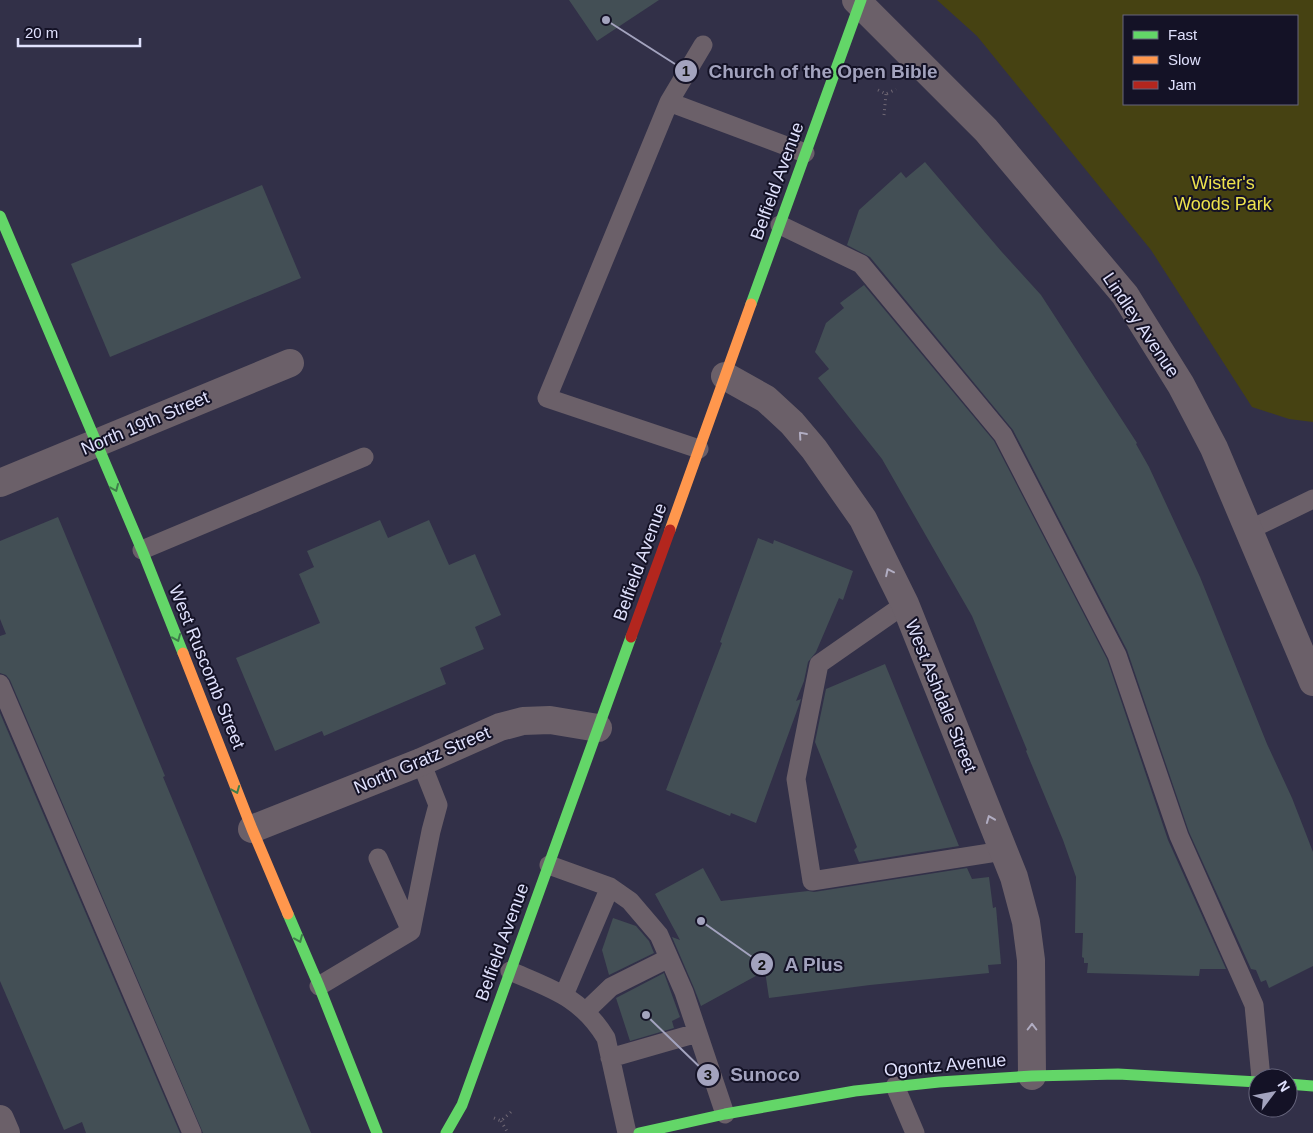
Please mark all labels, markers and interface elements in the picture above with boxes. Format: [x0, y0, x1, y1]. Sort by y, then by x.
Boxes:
scale bar [18, 15, 140, 47]
legend [1123, 15, 1298, 105]
text: 20 m [25, 24, 58, 41]
text: Fast [1168, 26, 1198, 43]
text: Slow [1168, 51, 1201, 68]
callout: Church of the Open Bible [673, 54, 947, 88]
text: Church of the Open Bible [708, 61, 938, 82]
text: 1 [682, 62, 690, 79]
text: Jam [1168, 76, 1196, 93]
street label: Belfield Avenue [746, 119, 808, 243]
park label: Wister's Woods Park [1174, 173, 1273, 214]
street label: Lindley Avenue [1099, 269, 1183, 381]
street label: North 19th Street [78, 387, 212, 459]
one-way arrow [799, 432, 808, 441]
one-way arrow [109, 483, 120, 492]
street label: Belfield Avenue [609, 500, 671, 624]
one-way arrow [885, 568, 895, 577]
street label: West Ruscomb Street [165, 582, 249, 752]
street label: West Ashdale Street [901, 617, 981, 775]
one-way arrow [171, 634, 181, 642]
street label: North Gratz Street [351, 722, 493, 798]
one-way arrow [231, 785, 241, 793]
one-way arrow [986, 815, 997, 824]
street label: Belfield Avenue [471, 880, 533, 1004]
one-way arrow [293, 935, 303, 943]
callout: A Plus [750, 947, 854, 981]
text: A Plus [785, 954, 843, 975]
text: 2 [758, 956, 766, 973]
one-way arrow [1027, 1023, 1037, 1031]
street label: Ogontz Avenue [883, 1050, 1007, 1080]
callout: Sunoco [695, 1058, 810, 1092]
text: Sunoco [730, 1064, 800, 1085]
text: 3 [704, 1066, 712, 1083]
north arrow [1248, 1068, 1298, 1118]
text: N [1275, 1078, 1293, 1095]

